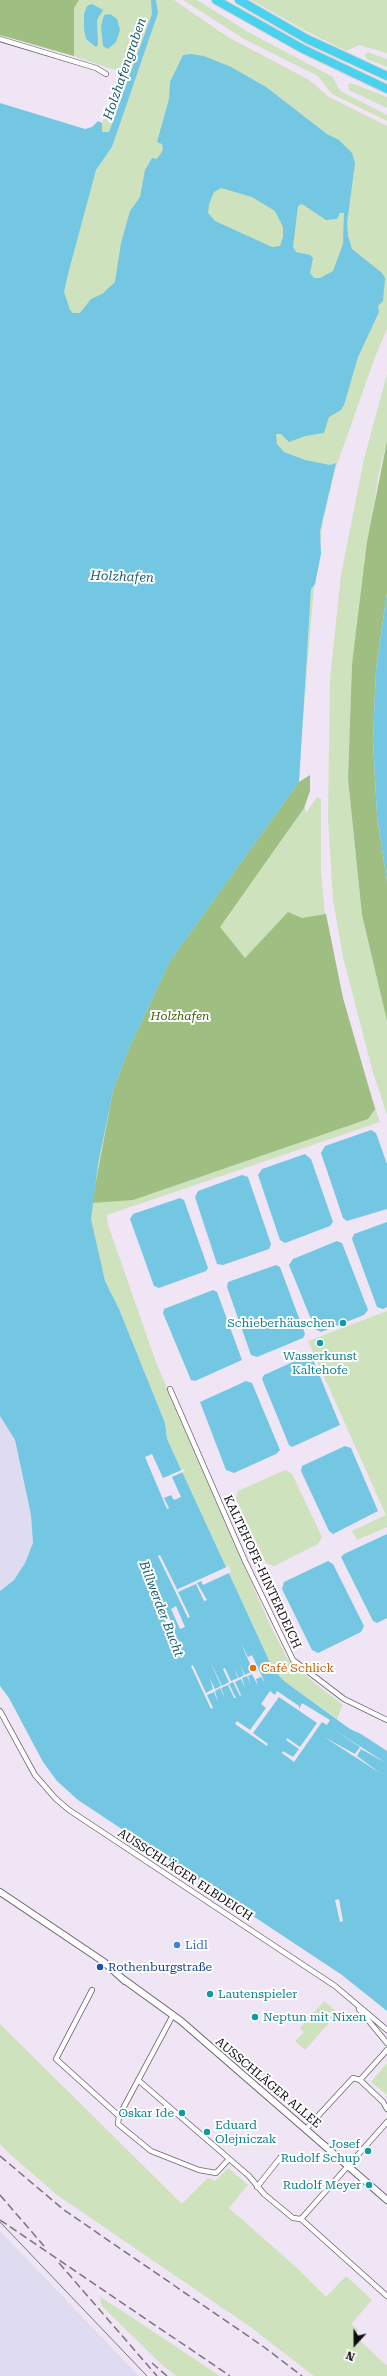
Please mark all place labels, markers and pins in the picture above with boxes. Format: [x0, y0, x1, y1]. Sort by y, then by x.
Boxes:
place label: Schieberhäuschen [227, 1316, 335, 1330]
marker: Schieberhäuschen [338, 1318, 348, 1328]
marker: Wasserkunst Kaltehofe [315, 1338, 325, 1348]
place label: Wasserkunst Kaltehofe [283, 1349, 357, 1377]
place label: Café Schlick [261, 1661, 334, 1675]
marker: Café Schlick [248, 1663, 258, 1673]
place label: Lidl [185, 1938, 208, 1952]
marker: Lidl [172, 1940, 182, 1950]
place label: Rothenburgstraße [108, 1960, 212, 1974]
marker: Rothenburgstraße [95, 1962, 105, 1972]
place label: Lautenspieler [218, 1987, 297, 2001]
marker: Lautenspieler [205, 1989, 215, 1999]
place label: Neptun mit Nixen [263, 2010, 366, 2024]
marker: Neptun mit Nixen [250, 2012, 260, 2022]
place label: Oskar Ide [118, 2106, 174, 2120]
marker: Oskar Ide [177, 2108, 187, 2118]
place label: Eduard Olejniczak [215, 2118, 276, 2146]
marker: Eduard Olejniczak [202, 2127, 212, 2137]
place label: Josef Rudolf Schup [281, 2137, 360, 2165]
marker: Josef Rudolf Schup [363, 2146, 373, 2156]
place label: Rudolf Meyer [283, 2178, 361, 2192]
marker: Rudolf Meyer [364, 2180, 374, 2190]

